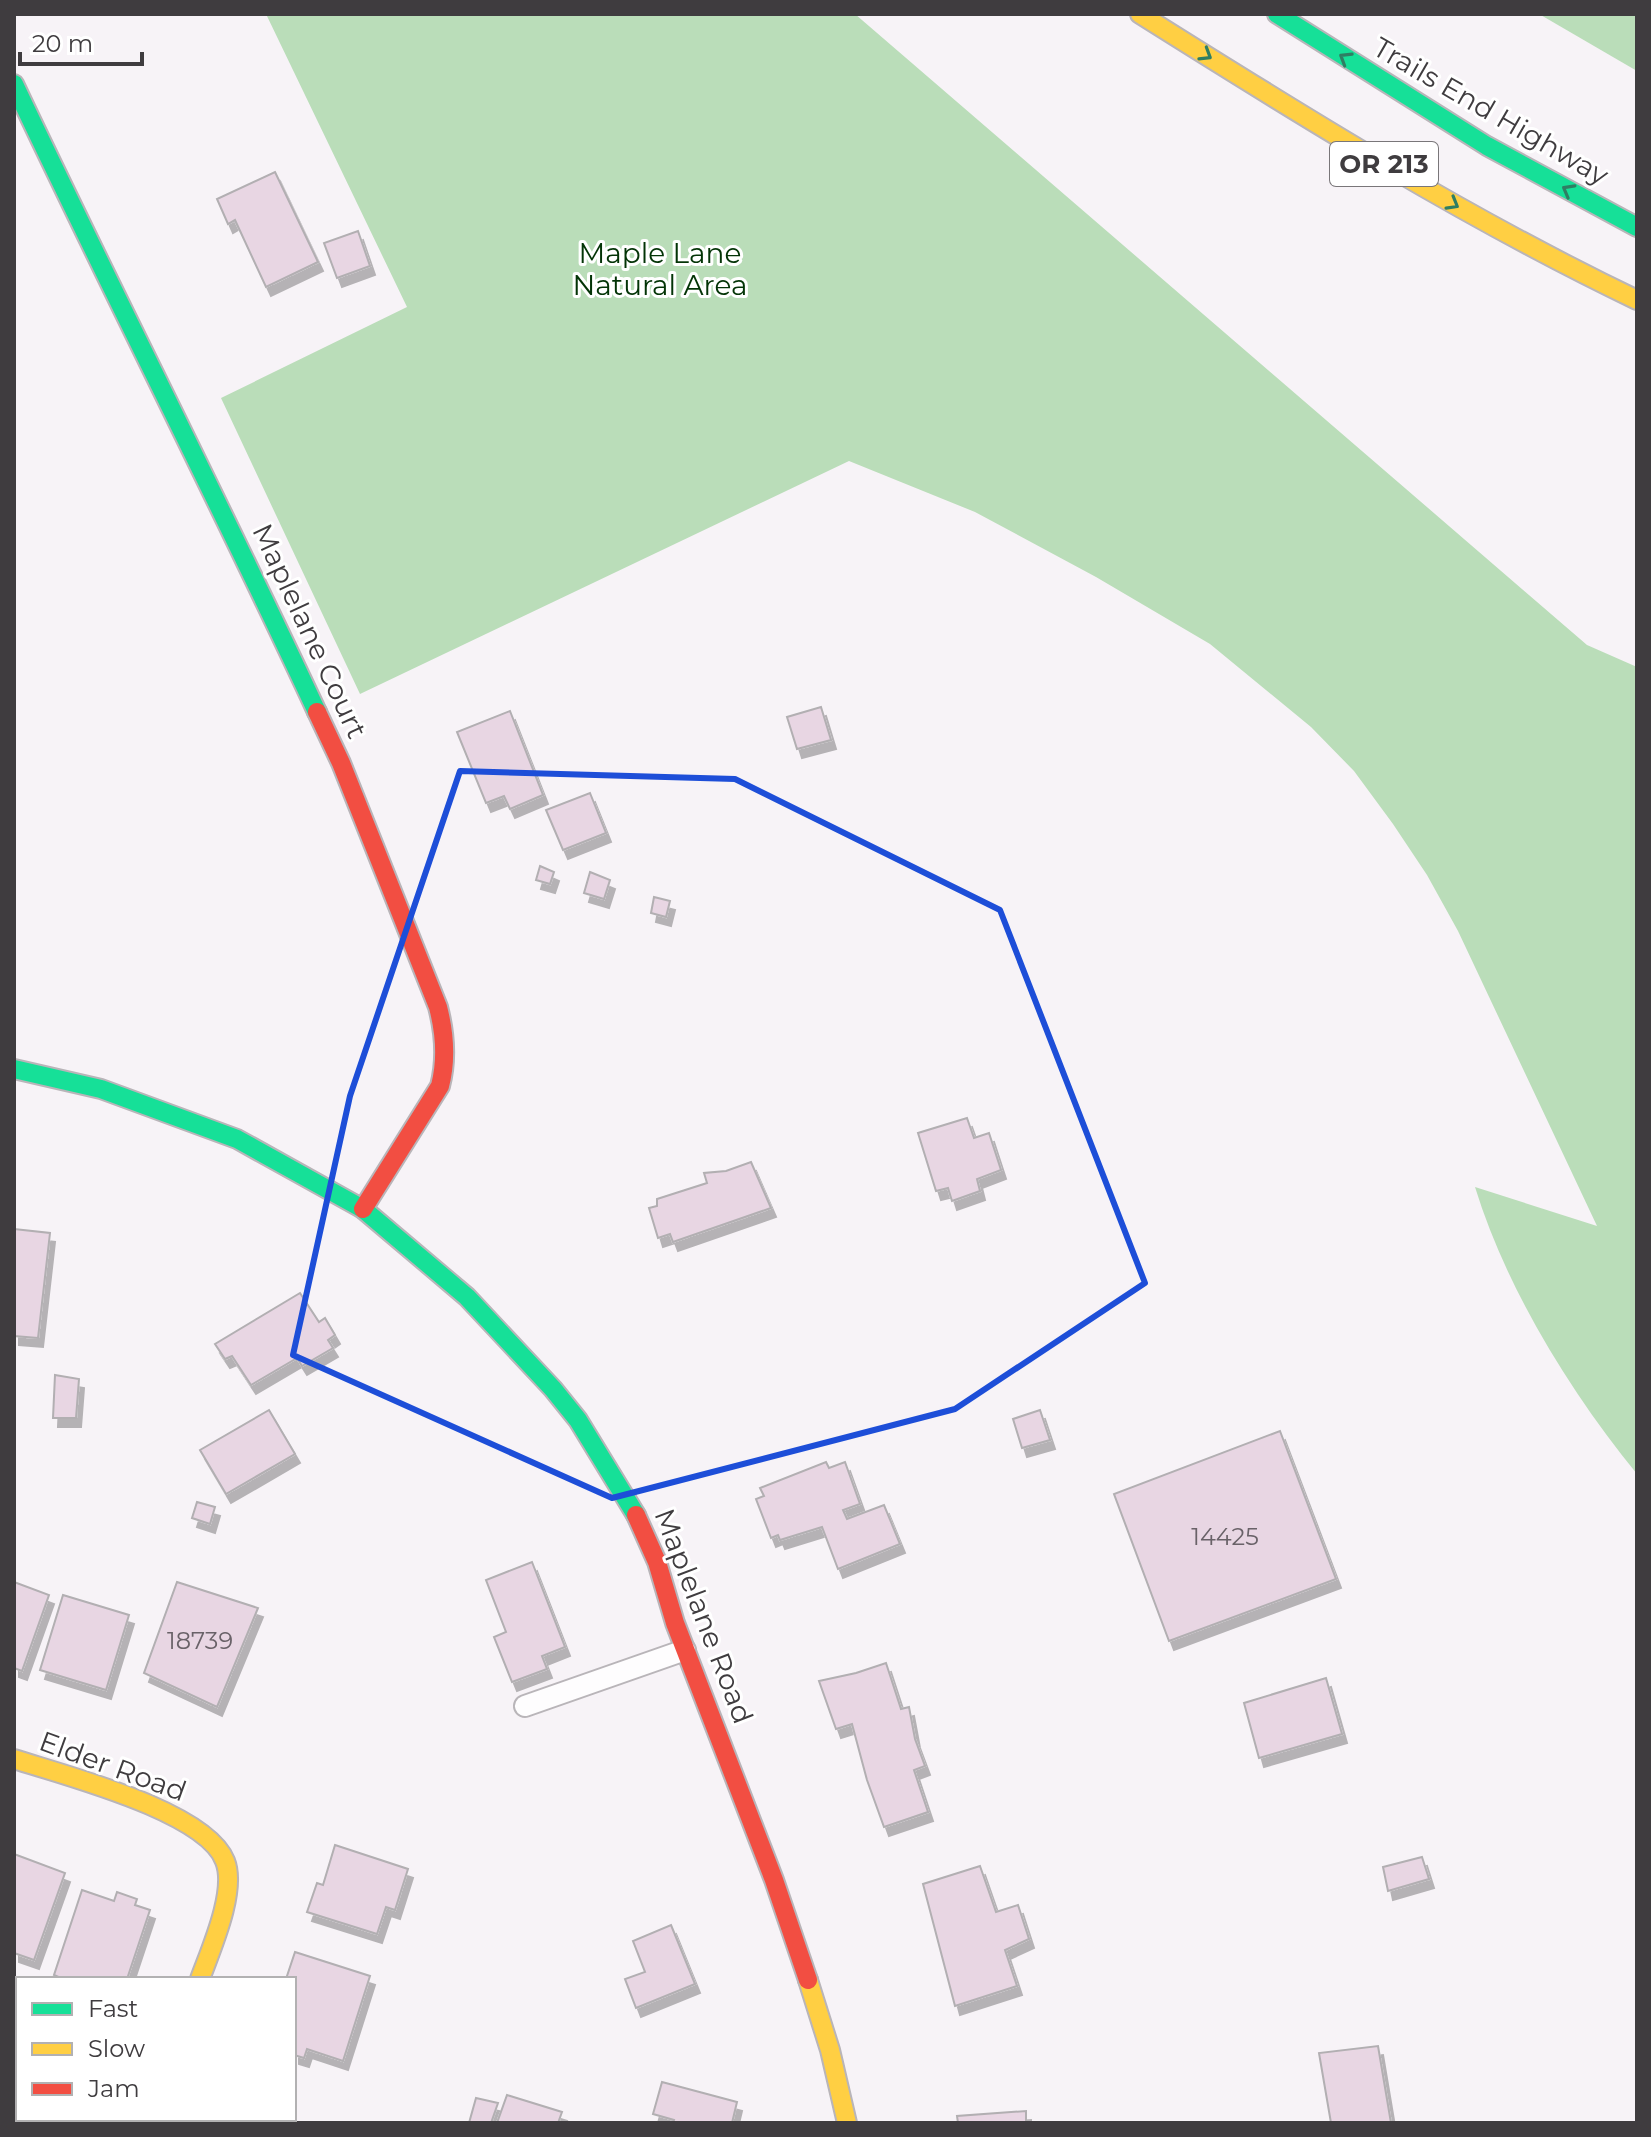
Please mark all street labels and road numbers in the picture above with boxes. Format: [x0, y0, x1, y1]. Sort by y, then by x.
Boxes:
street label: Trails End Highway [1367, 30, 1615, 193]
road number: OR 213 [1330, 142, 1438, 186]
street label: Maplelane Court [245, 518, 375, 744]
street label: Maplelane Road [647, 1504, 761, 1728]
street label: Elder Road [35, 1724, 191, 1808]

